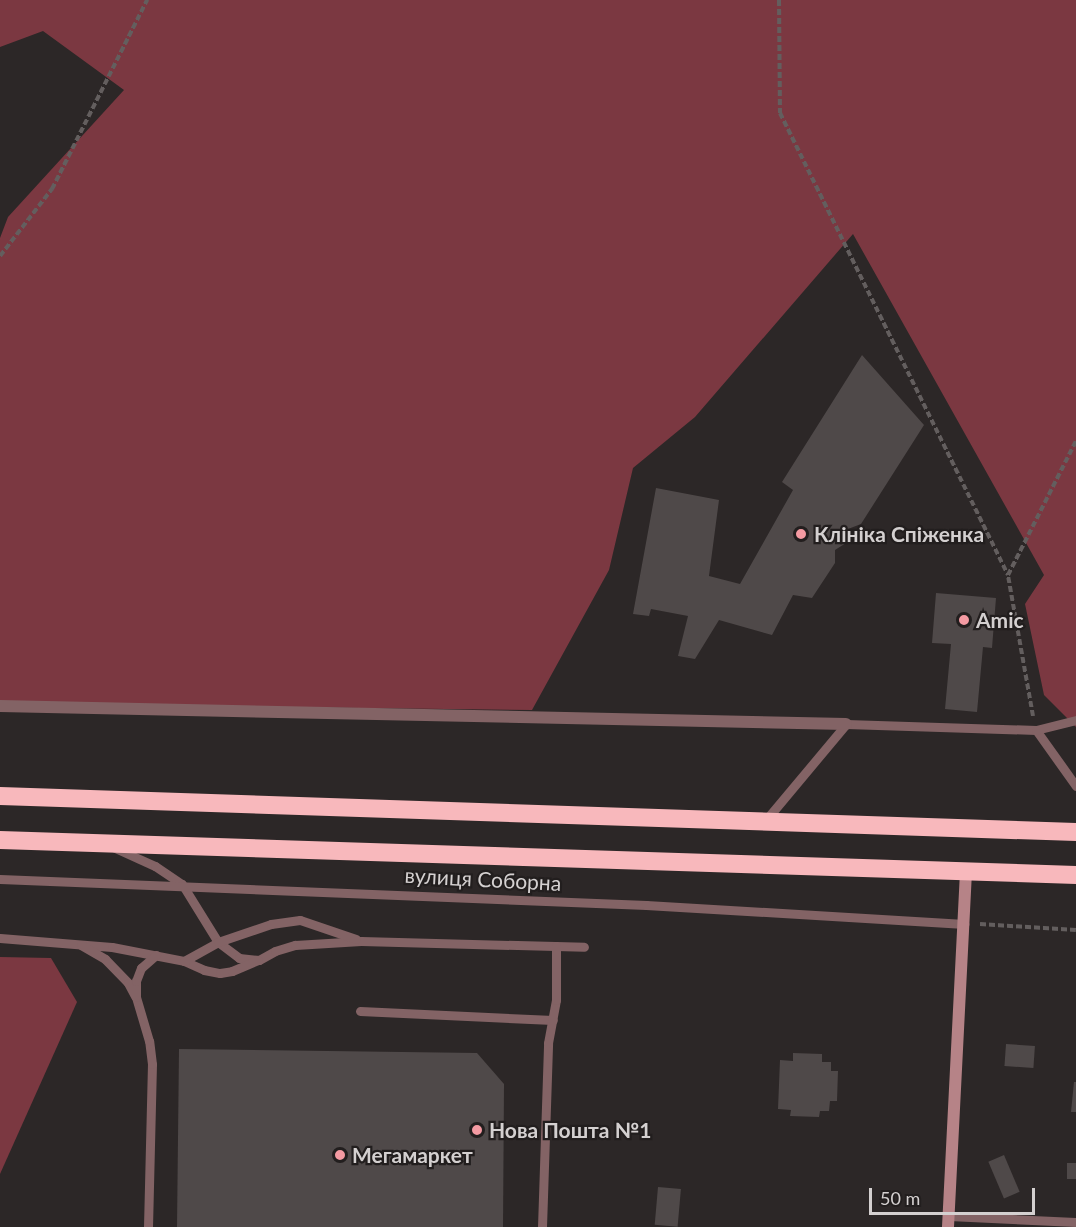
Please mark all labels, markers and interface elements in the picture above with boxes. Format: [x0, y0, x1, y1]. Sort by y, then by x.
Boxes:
place label: Клініка Спіженка [814, 521, 984, 547]
marker: Клініка Спіженка [792, 525, 810, 543]
place label: Amic [976, 607, 1024, 633]
marker: Amic [957, 613, 971, 627]
street label: вулиця Соборна [404, 862, 562, 896]
place label: Нова Пошта №1 [489, 1117, 651, 1143]
marker: Нова Пошта №1 [470, 1123, 484, 1137]
place label: Мегамаркет [352, 1142, 473, 1168]
marker: Мегамаркет [333, 1148, 347, 1162]
scale bar [872, 1176, 1038, 1214]
text: 50 m [880, 1187, 920, 1209]

